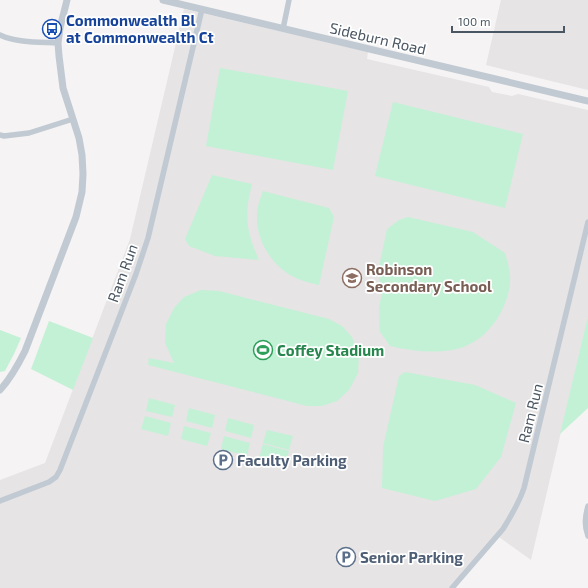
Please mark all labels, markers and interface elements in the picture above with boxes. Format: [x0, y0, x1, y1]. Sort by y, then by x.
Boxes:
scale bar [452, 8, 564, 34]
place label: Commonwealth Bl at Commonwealth Ct [66, 11, 214, 46]
text: 100 m [458, 14, 490, 28]
bus stop icon: Commonwealth Bl at Commonwealth Ct [41, 18, 63, 40]
street label: Sideburn Road [328, 18, 428, 58]
street label: Ram Run [103, 241, 141, 305]
place label: Robinson Secondary School [366, 260, 492, 296]
school or university icon: Robinson Secondary School [341, 267, 363, 289]
sports icon: Coffey Stadium [252, 339, 274, 361]
place label: Coffey Stadium [277, 341, 384, 360]
street label: Ram Run [514, 381, 546, 445]
parking icon: Faculty Parking [212, 449, 234, 471]
place label: Faculty Parking [237, 451, 347, 470]
parking icon: Senior Parking [335, 546, 357, 568]
place label: Senior Parking [360, 548, 463, 566]

